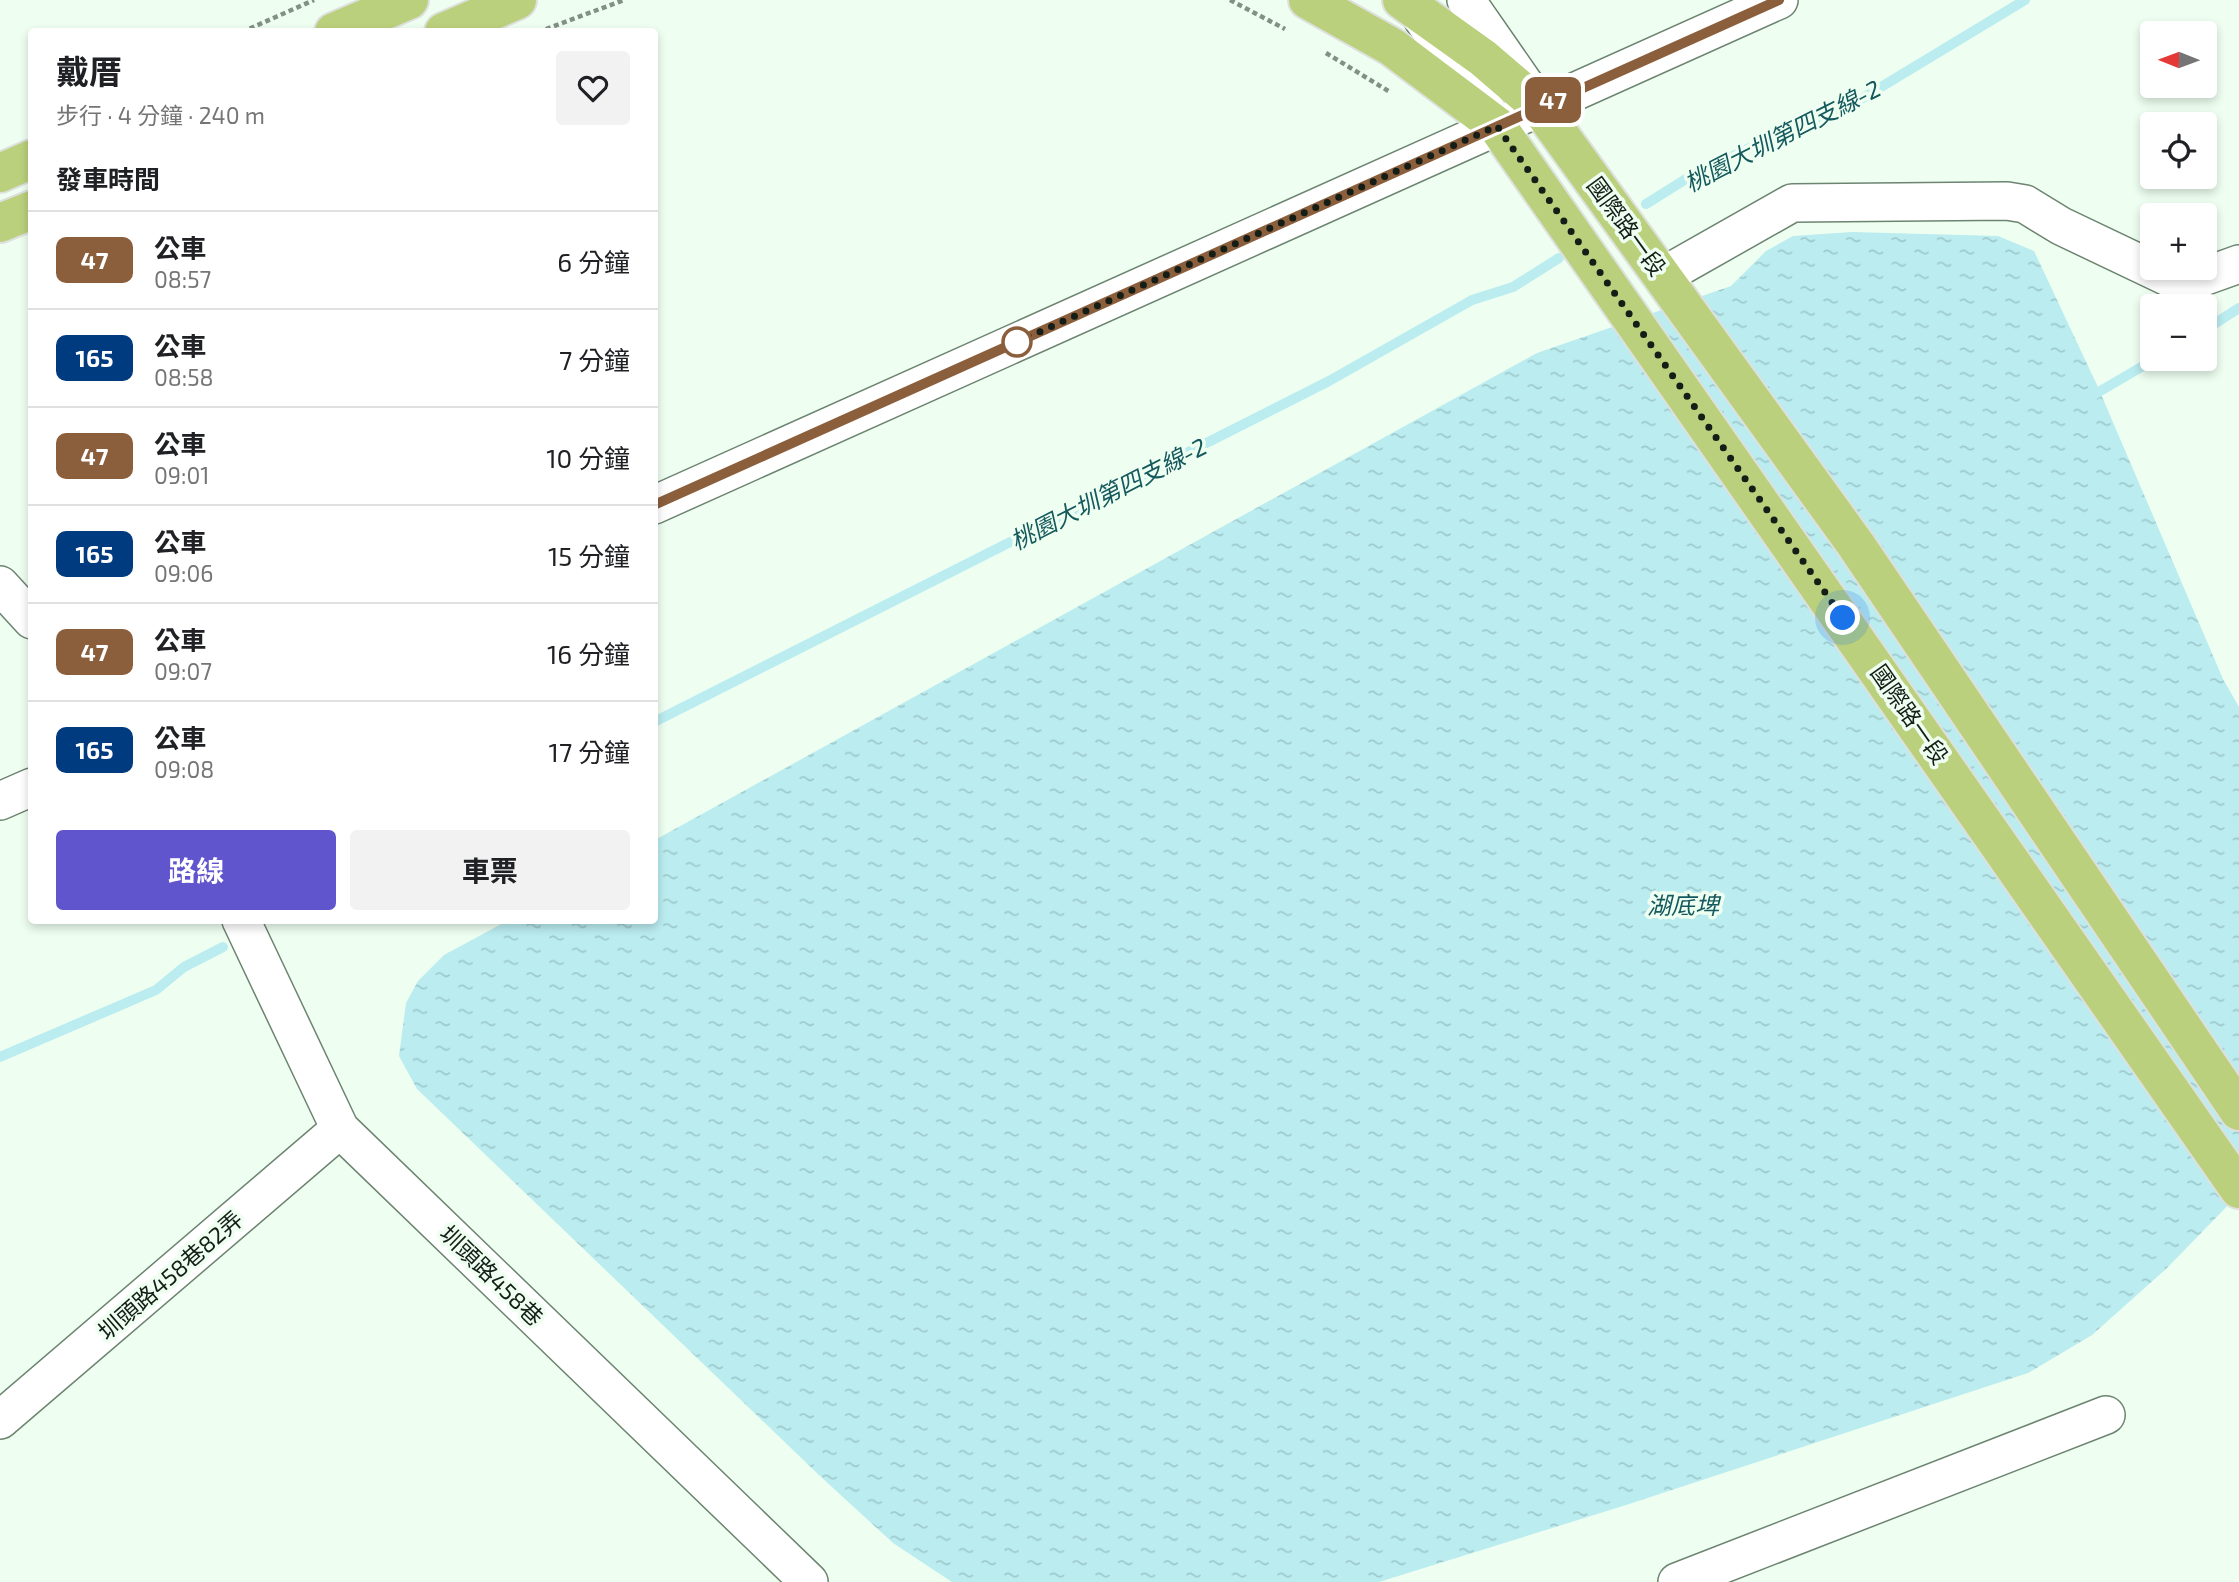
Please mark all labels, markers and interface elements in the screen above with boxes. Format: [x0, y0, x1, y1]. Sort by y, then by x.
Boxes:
north arrow [2140, 21, 2217, 98]
map controls [2140, 21, 2217, 371]
text: 戴厝 [56, 51, 122, 91]
button: heart [556, 51, 630, 125]
water label: 桃園大圳第四支線-2 [1679, 73, 1885, 197]
line badge: 47 [1522, 77, 1584, 123]
text: 47 [1539, 85, 1567, 114]
text: 步行 · 4 分鐘 · 240 m [56, 101, 265, 129]
button: locate [2140, 112, 2217, 189]
text: 發車時間 [56, 163, 160, 194]
street label: 國際路一段 [1582, 171, 1672, 281]
button: + [2140, 203, 2217, 280]
text: 公車 [154, 232, 206, 263]
text: 47 [81, 245, 108, 274]
text: 6 分鐘 [557, 246, 630, 277]
text: 08:57 [154, 265, 211, 293]
button: − [2140, 294, 2217, 371]
unlabelled marker [1002, 327, 1032, 357]
text: 公車 [154, 330, 206, 361]
text: 165 [76, 343, 113, 372]
text: 7 分鐘 [559, 344, 630, 375]
text: 08:58 [154, 363, 214, 391]
text: 公車 [154, 428, 206, 459]
water label: 桃園大圳第四支線-2 [1005, 431, 1211, 555]
text: 47 [81, 441, 108, 470]
text: 10 分鐘 [546, 442, 630, 473]
text: 09:01 [154, 461, 209, 489]
text: 公車 [154, 526, 206, 557]
text: 165 [76, 539, 113, 568]
text: 15 分鐘 [548, 540, 630, 571]
text: 09:06 [154, 559, 213, 587]
your location [1825, 600, 1860, 635]
text: 公車 [154, 624, 206, 655]
text: 47 [81, 637, 108, 666]
text: 16 分鐘 [547, 638, 630, 669]
text: 09:07 [154, 657, 212, 685]
street label: 國際路一段 [1866, 659, 1954, 769]
text: 公車 [154, 722, 206, 753]
text: 165 [76, 735, 113, 764]
text: 17 分鐘 [549, 736, 630, 767]
text: 09:08 [154, 755, 214, 783]
button: 路線 [56, 830, 336, 910]
button: 車票 [350, 830, 630, 910]
water label: 湖底埤 [1647, 890, 1722, 919]
street label: 圳頭路458巷82弄 [92, 1205, 248, 1345]
street label: 圳頭路458巷 [435, 1219, 549, 1331]

